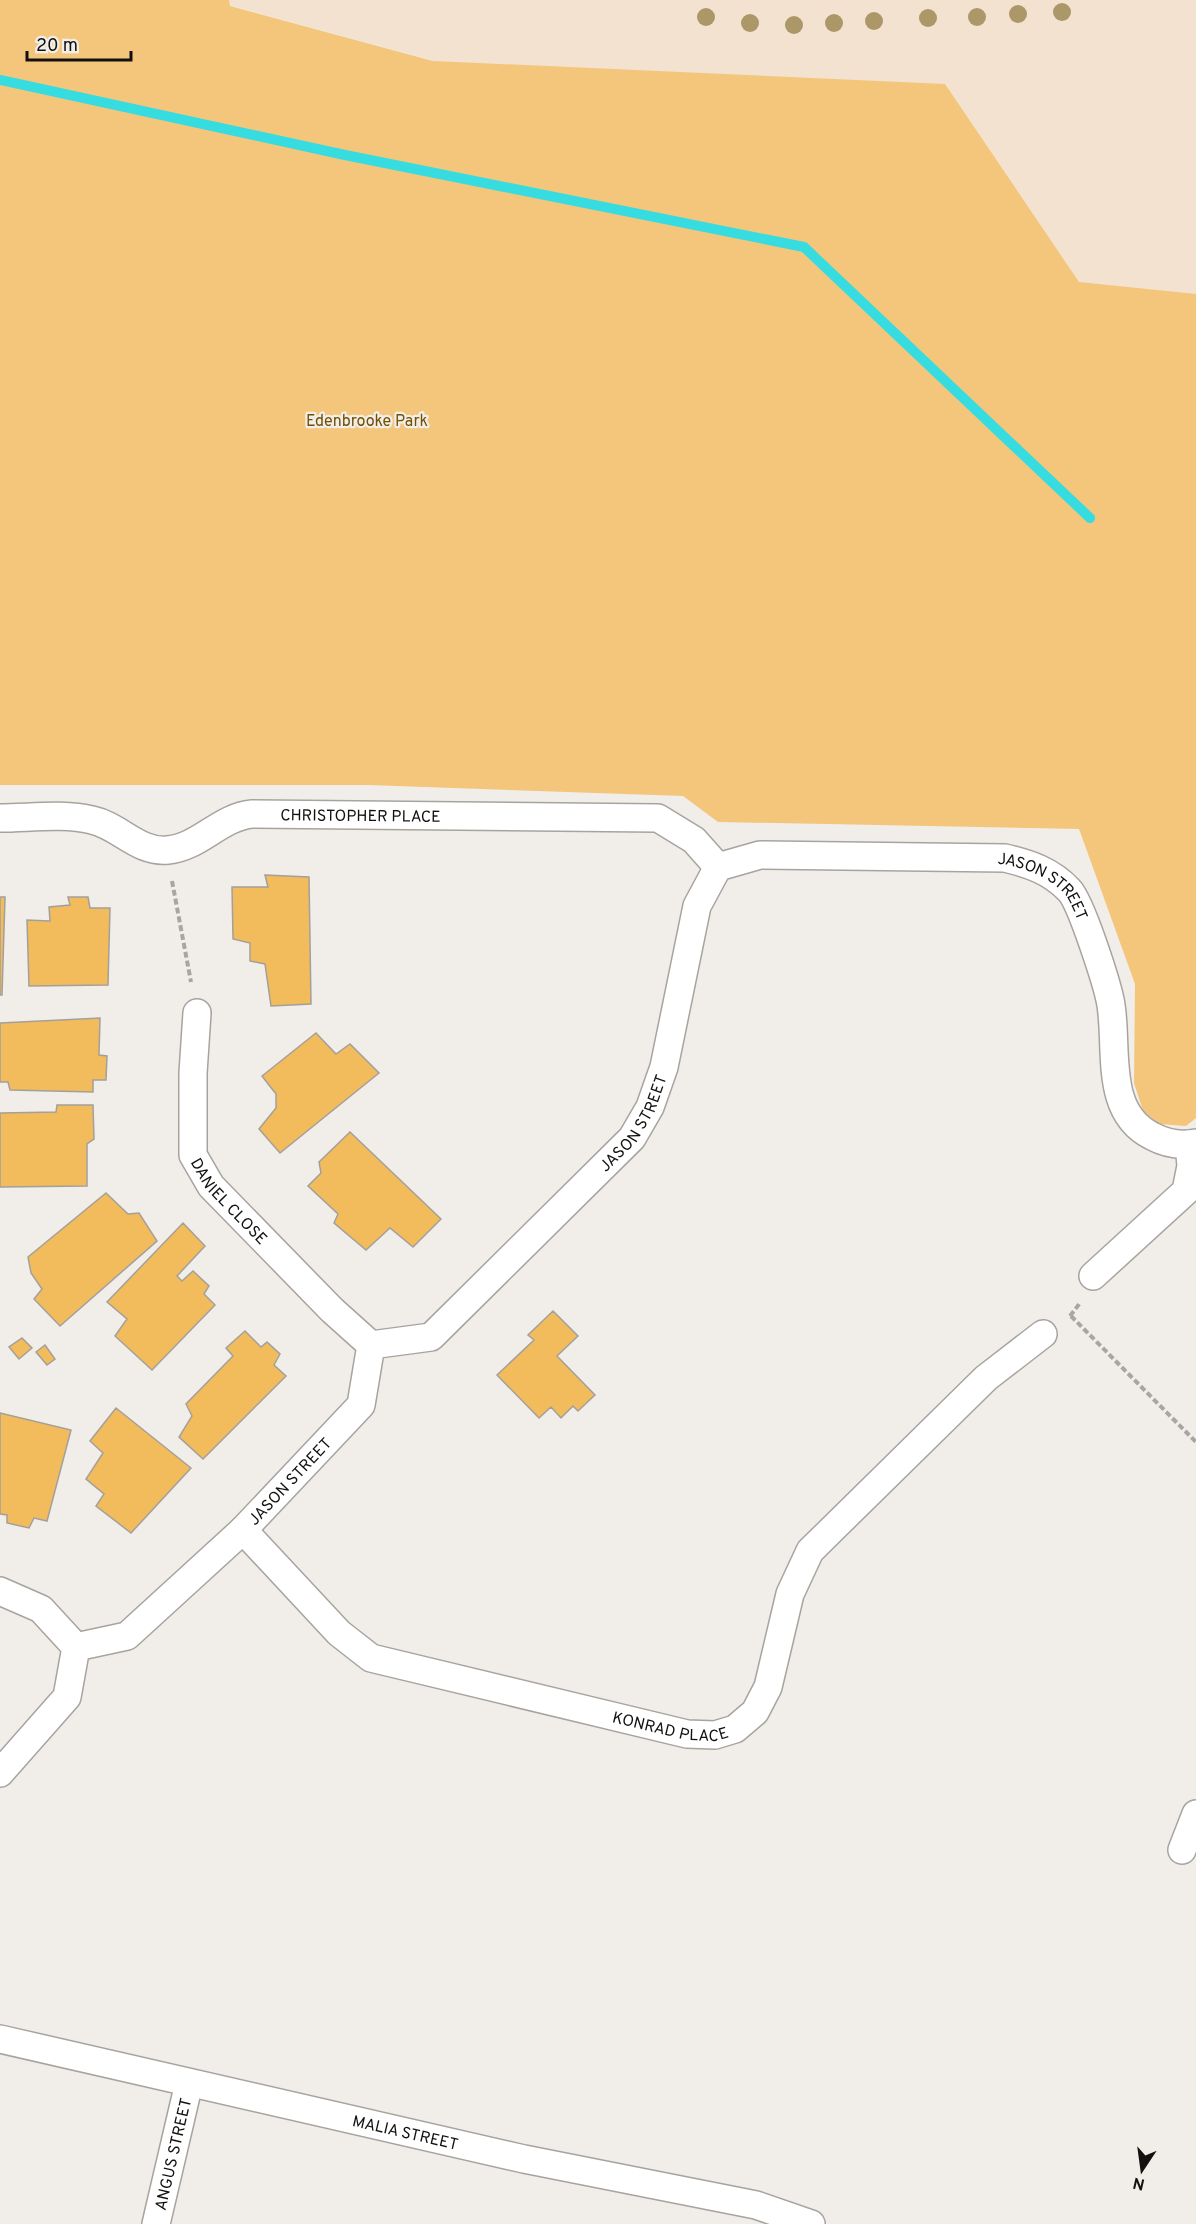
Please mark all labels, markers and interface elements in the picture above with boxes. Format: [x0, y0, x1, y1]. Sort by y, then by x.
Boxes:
scale bar [27, 24, 130, 62]
text: 20 m [36, 35, 78, 58]
park label: Edenbrooke Park [306, 412, 428, 432]
street label: CHRISTOPHER PLACE [280, 806, 441, 828]
street label: JASON STREET [997, 850, 1091, 923]
street label: JASON STREET [596, 1072, 673, 1177]
street label: DANIEL CLOSE [185, 1155, 271, 1250]
street label: JASON STREET [245, 1434, 337, 1530]
street label: KONRAD PLACE [610, 1708, 731, 1747]
street label: ANGUS STREET [152, 2096, 197, 2213]
street label: MALIA STREET [350, 2112, 460, 2156]
north arrow [1112, 2140, 1172, 2200]
text: N [1131, 2172, 1147, 2194]

